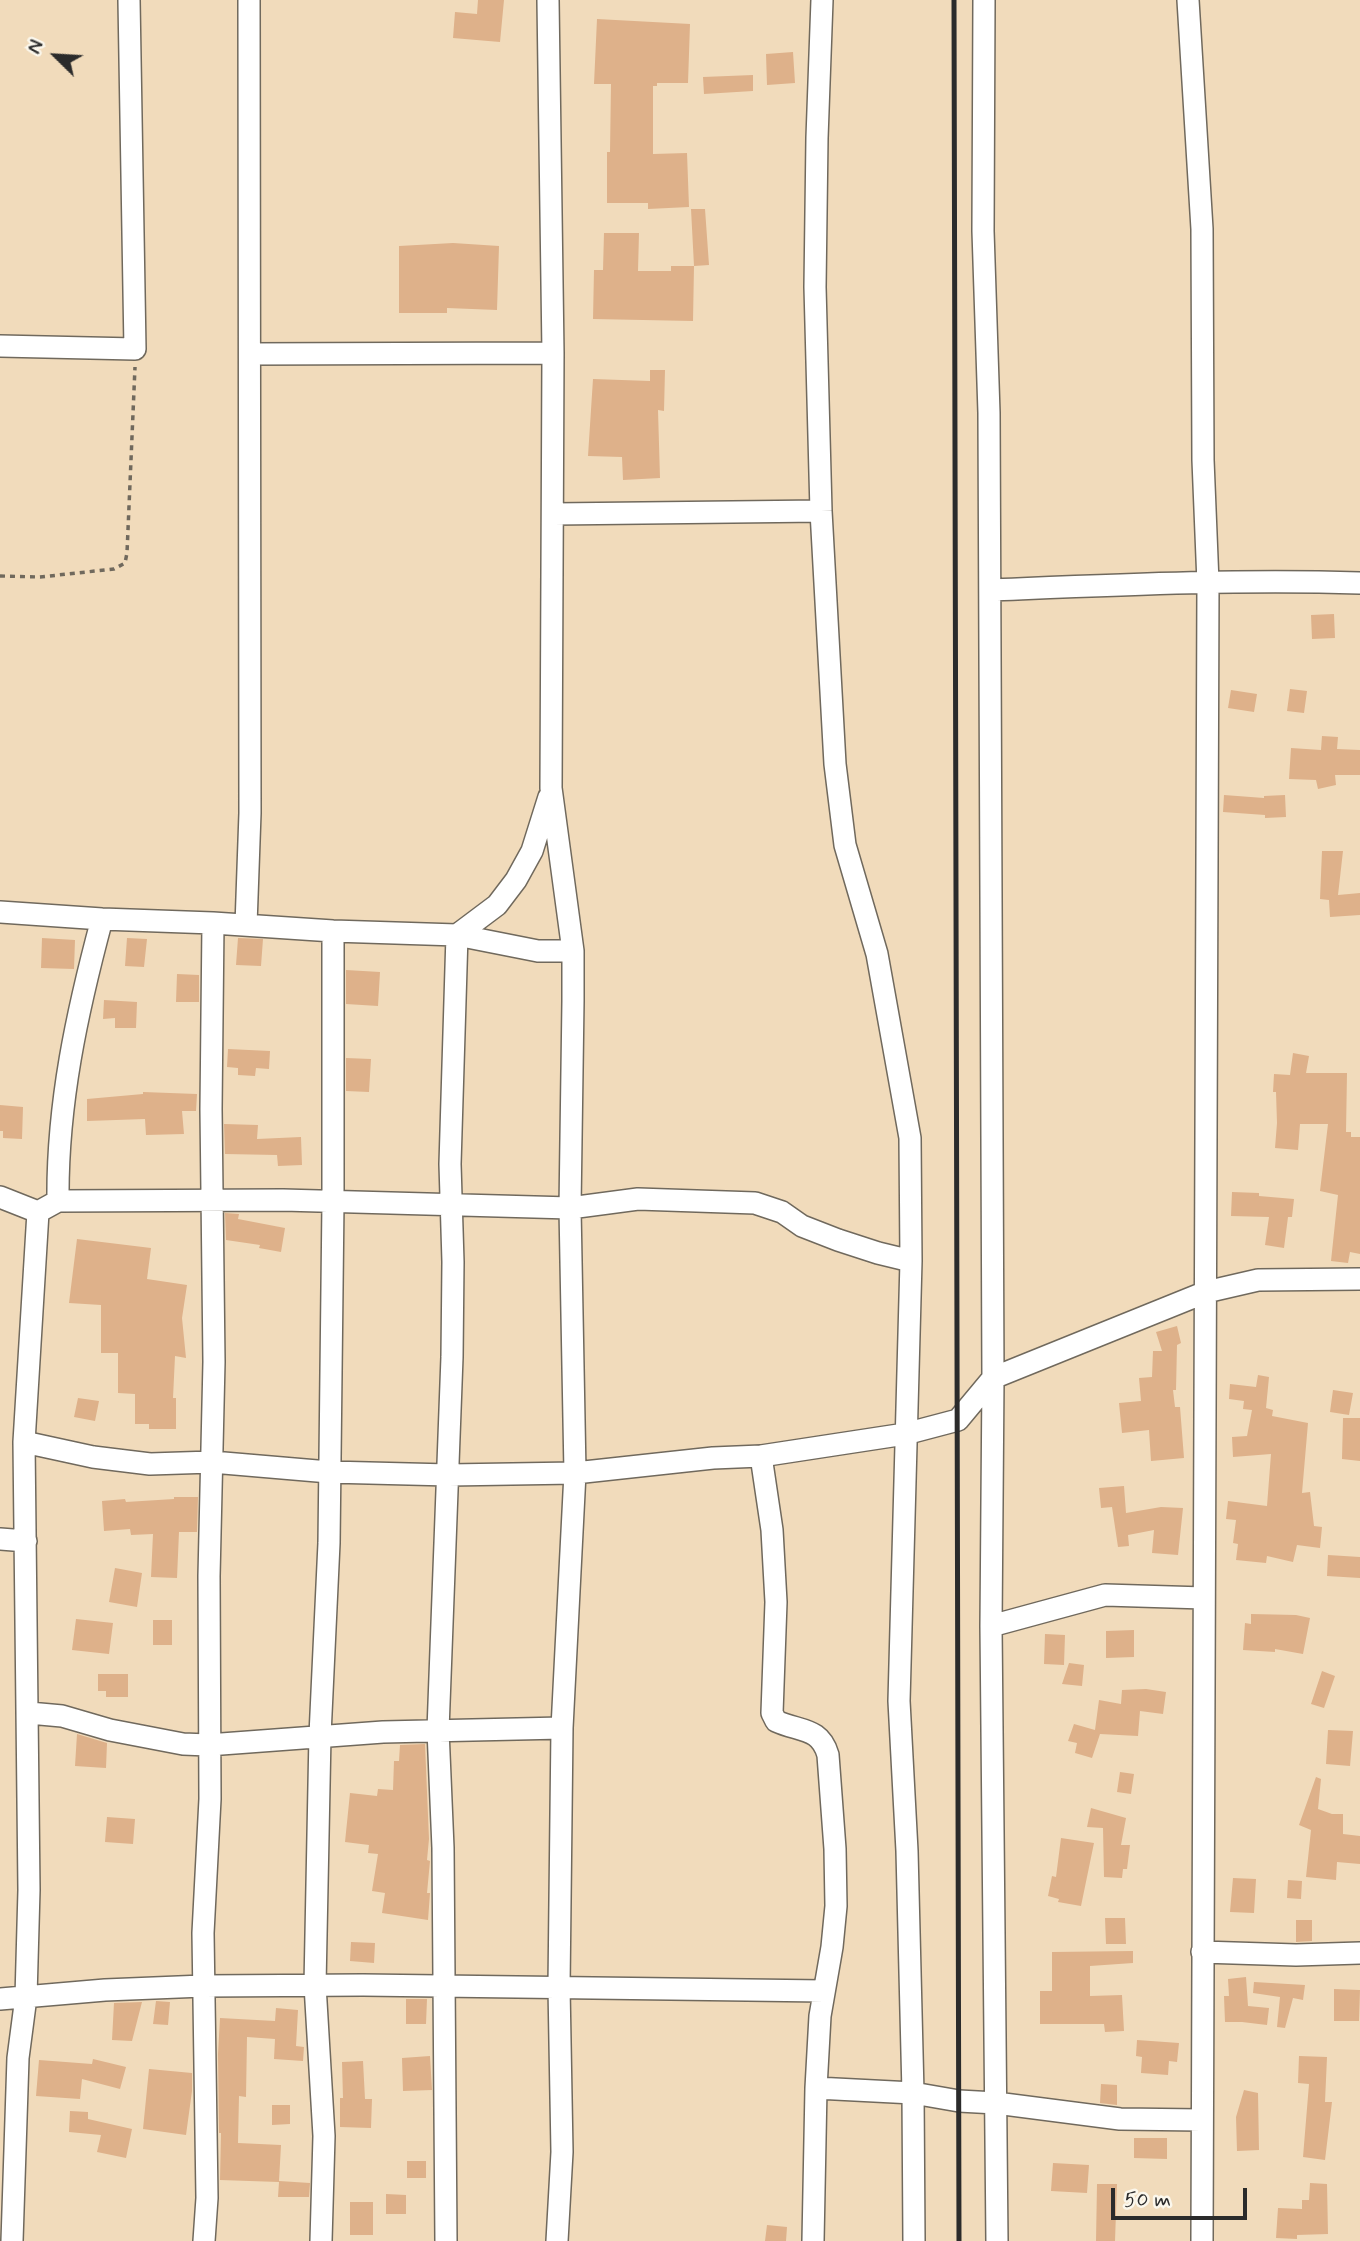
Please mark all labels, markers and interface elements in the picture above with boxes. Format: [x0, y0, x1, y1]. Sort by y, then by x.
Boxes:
north arrow [21, 21, 91, 91]
text: N [22, 36, 50, 58]
scale bar [1115, 2174, 1252, 2218]
text: 50 m [1124, 2186, 1171, 2214]

